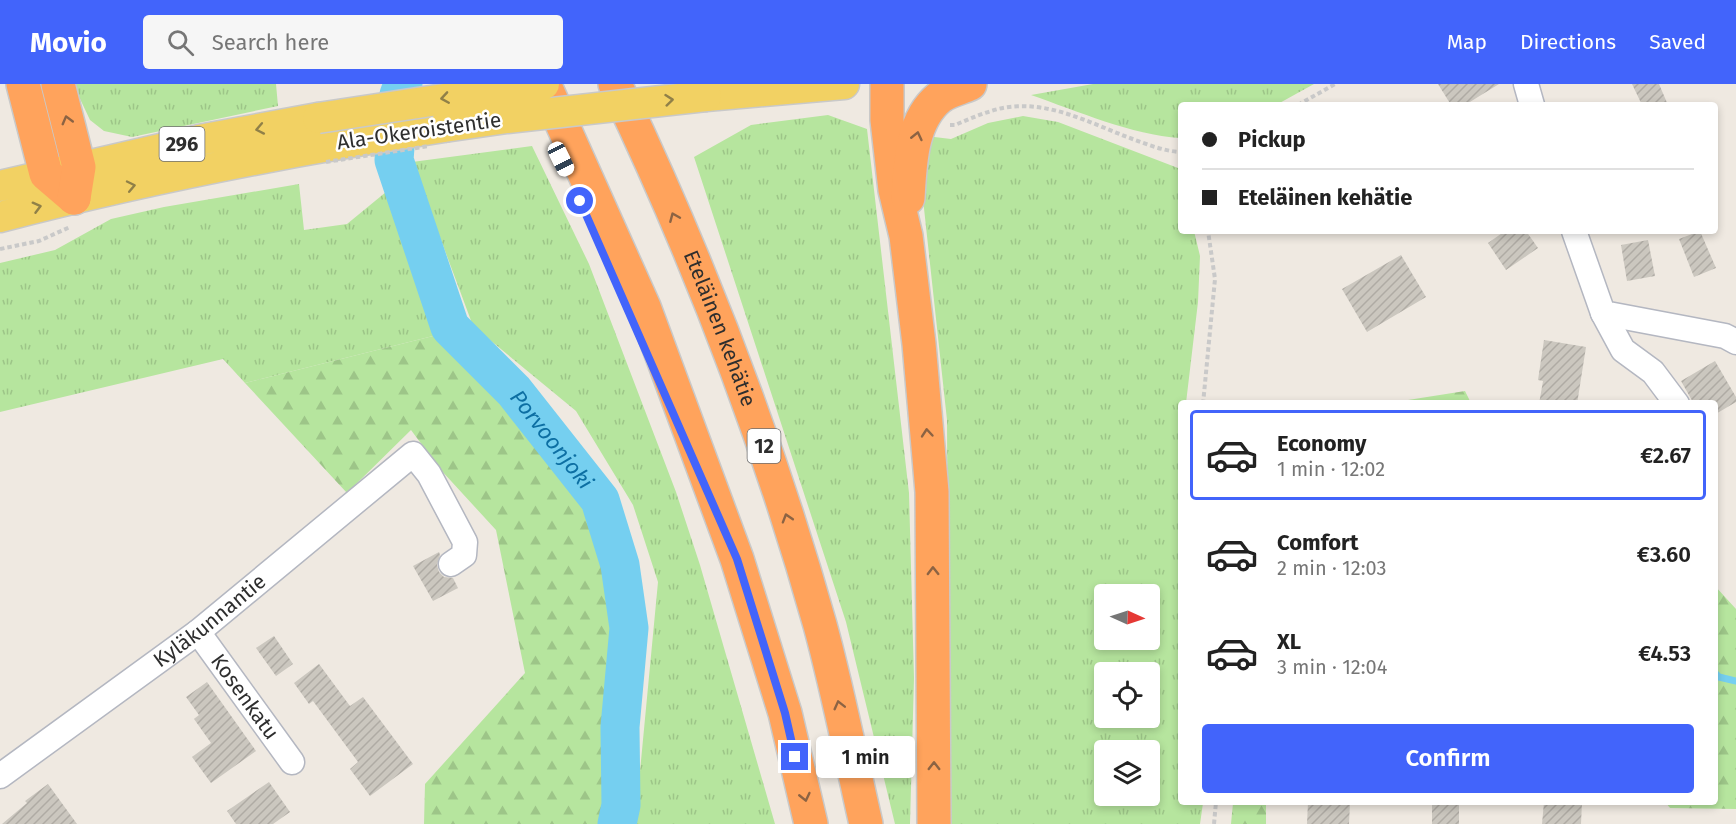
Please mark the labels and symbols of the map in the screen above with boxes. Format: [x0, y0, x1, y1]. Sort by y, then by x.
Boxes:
one-way arrow [440, 91, 449, 103]
one-way arrow [665, 94, 674, 107]
street label: Ala-Okeroistentie [335, 107, 503, 155]
one-way arrow [62, 115, 74, 126]
one-way arrow [256, 122, 266, 135]
road number: 296 [160, 127, 204, 161]
one-way arrow [910, 131, 923, 141]
car [545, 139, 577, 179]
one-way arrow [126, 180, 136, 193]
route start [566, 187, 593, 214]
one-way arrow [32, 202, 42, 215]
one-way arrow [669, 213, 681, 224]
street label: Eteläinen kehätie [678, 246, 762, 410]
water label: Porvoonjoki [505, 384, 599, 494]
road number: 12 [748, 429, 780, 463]
one-way arrow [921, 429, 934, 438]
one-way arrow [782, 513, 794, 524]
one-way arrow [927, 566, 939, 575]
street label: Kyläkunnantie [148, 568, 271, 673]
north arrow [1094, 584, 1160, 650]
street label: Kosenkatu [205, 649, 285, 745]
one-way arrow [834, 701, 847, 711]
callout: 1 min [816, 736, 915, 778]
route end [781, 743, 808, 770]
one-way arrow [928, 761, 940, 770]
one-way arrow [797, 792, 810, 802]

